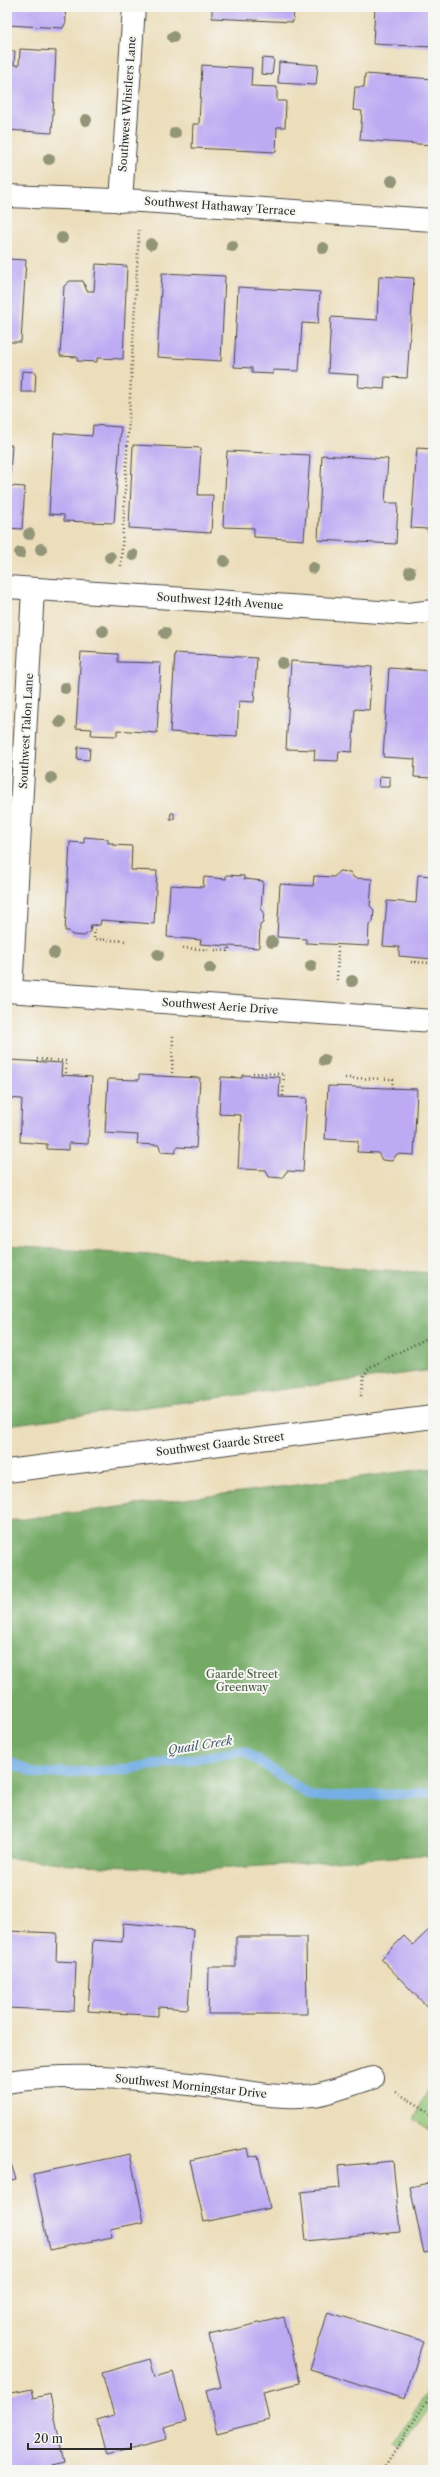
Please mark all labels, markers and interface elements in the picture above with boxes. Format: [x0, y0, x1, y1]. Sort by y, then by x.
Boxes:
street label: Southwest Whistlers Lane [115, 36, 139, 172]
street label: Southwest Hathaway Terrace [144, 194, 296, 218]
street label: Southwest 124th Avenue [156, 590, 284, 612]
street label: Southwest Talon Lane [16, 673, 36, 789]
street label: Southwest Aerie Drive [161, 995, 279, 1017]
street label: Southwest Gaarde Street [155, 1429, 285, 1459]
park label: Gaarde Street Greenway [206, 1667, 278, 1694]
water label: Quail Creek [167, 1732, 234, 1758]
street label: Southwest Morningstar Drive [114, 2071, 268, 2101]
scale bar [28, 2425, 131, 2451]
text: 20 m [34, 2431, 63, 2446]

